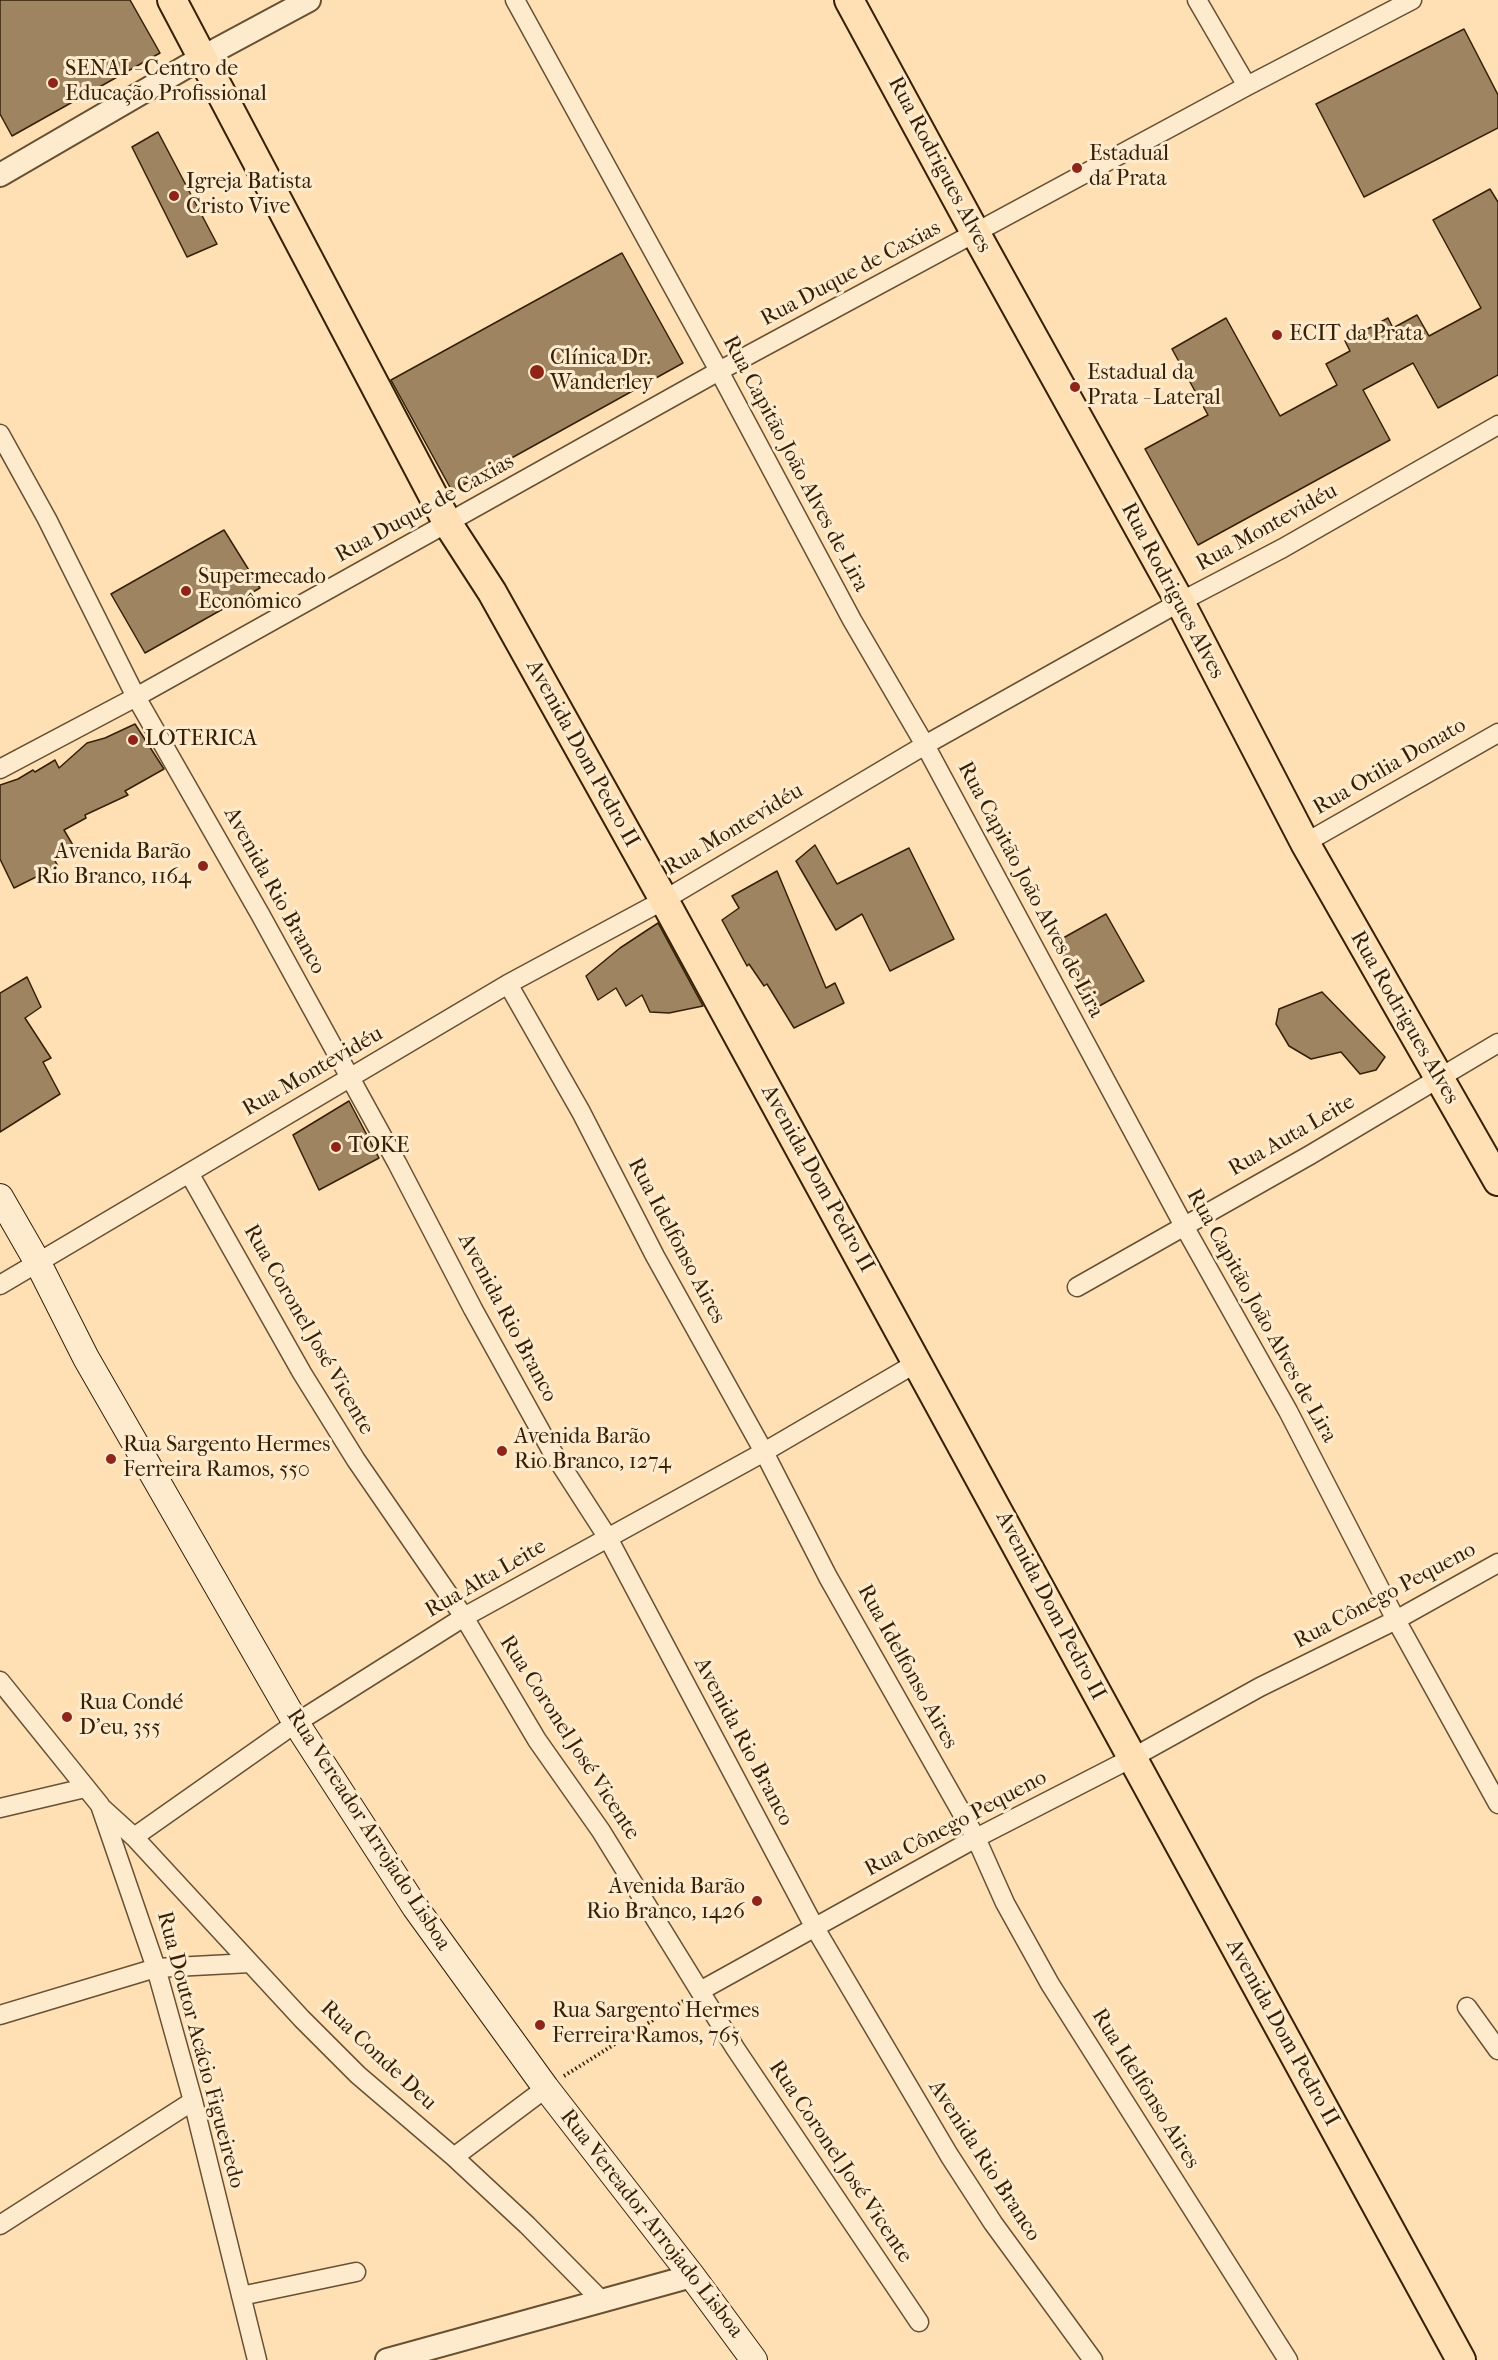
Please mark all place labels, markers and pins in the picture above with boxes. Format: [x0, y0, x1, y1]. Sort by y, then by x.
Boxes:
place label: SENAI - Centro de Educação Profissional [65, 57, 267, 108]
marker: SENAI - Centro de Educação Profissional [46, 76, 60, 90]
place label: Estadual da Prata [1089, 142, 1169, 194]
marker: Estadual da Prata [1070, 161, 1084, 175]
place label: Igreja Batista Cristo Vive [186, 170, 312, 222]
marker: Igreja Batista Cristo Vive [167, 189, 181, 203]
place label: ECIT da Prata [1289, 322, 1423, 348]
marker: ECIT da Prata [1270, 328, 1284, 342]
place label: Clínica Dr. Wanderley [550, 346, 653, 398]
place label: Estadual da Prata - Lateral [1087, 361, 1221, 412]
marker: Clínica Dr. Wanderley [528, 363, 546, 381]
marker: Estadual da Prata - Lateral [1068, 380, 1082, 394]
place label: Supermecado Econômico [198, 565, 326, 616]
marker: Supermecado Econômico [179, 584, 193, 598]
place label: LOTERICA [145, 727, 257, 753]
marker: LOTERICA [126, 733, 140, 747]
place label: Avenida Barão Rio Branco, 1164 [36, 840, 191, 891]
marker: Avenida Barão Rio Branco, 1164 [196, 859, 210, 873]
place label: TOKE [348, 1134, 409, 1160]
marker: TOKE [329, 1140, 343, 1154]
place label: Avenida Barão Rio Branco, 1274 [514, 1425, 671, 1476]
place label: Rua Sargento Hermes Ferreira Ramos, 550 [123, 1433, 330, 1484]
marker: Avenida Barão Rio Branco, 1274 [495, 1444, 509, 1458]
marker: Rua Sargento Hermes Ferreira Ramos, 550 [104, 1452, 118, 1466]
place label: Rua Condé D'eu, 355 [79, 1691, 183, 1742]
marker: Rua Condé D'eu, 355 [60, 1710, 74, 1724]
place label: Avenida Barão Rio Branco, 1426 [586, 1875, 745, 1927]
marker: Avenida Barão Rio Branco, 1426 [750, 1894, 764, 1908]
place label: Rua Sargento Hermes Ferreira Ramos, 765 [552, 1999, 759, 2050]
marker: Rua Sargento Hermes Ferreira Ramos, 765 [533, 2018, 547, 2032]

